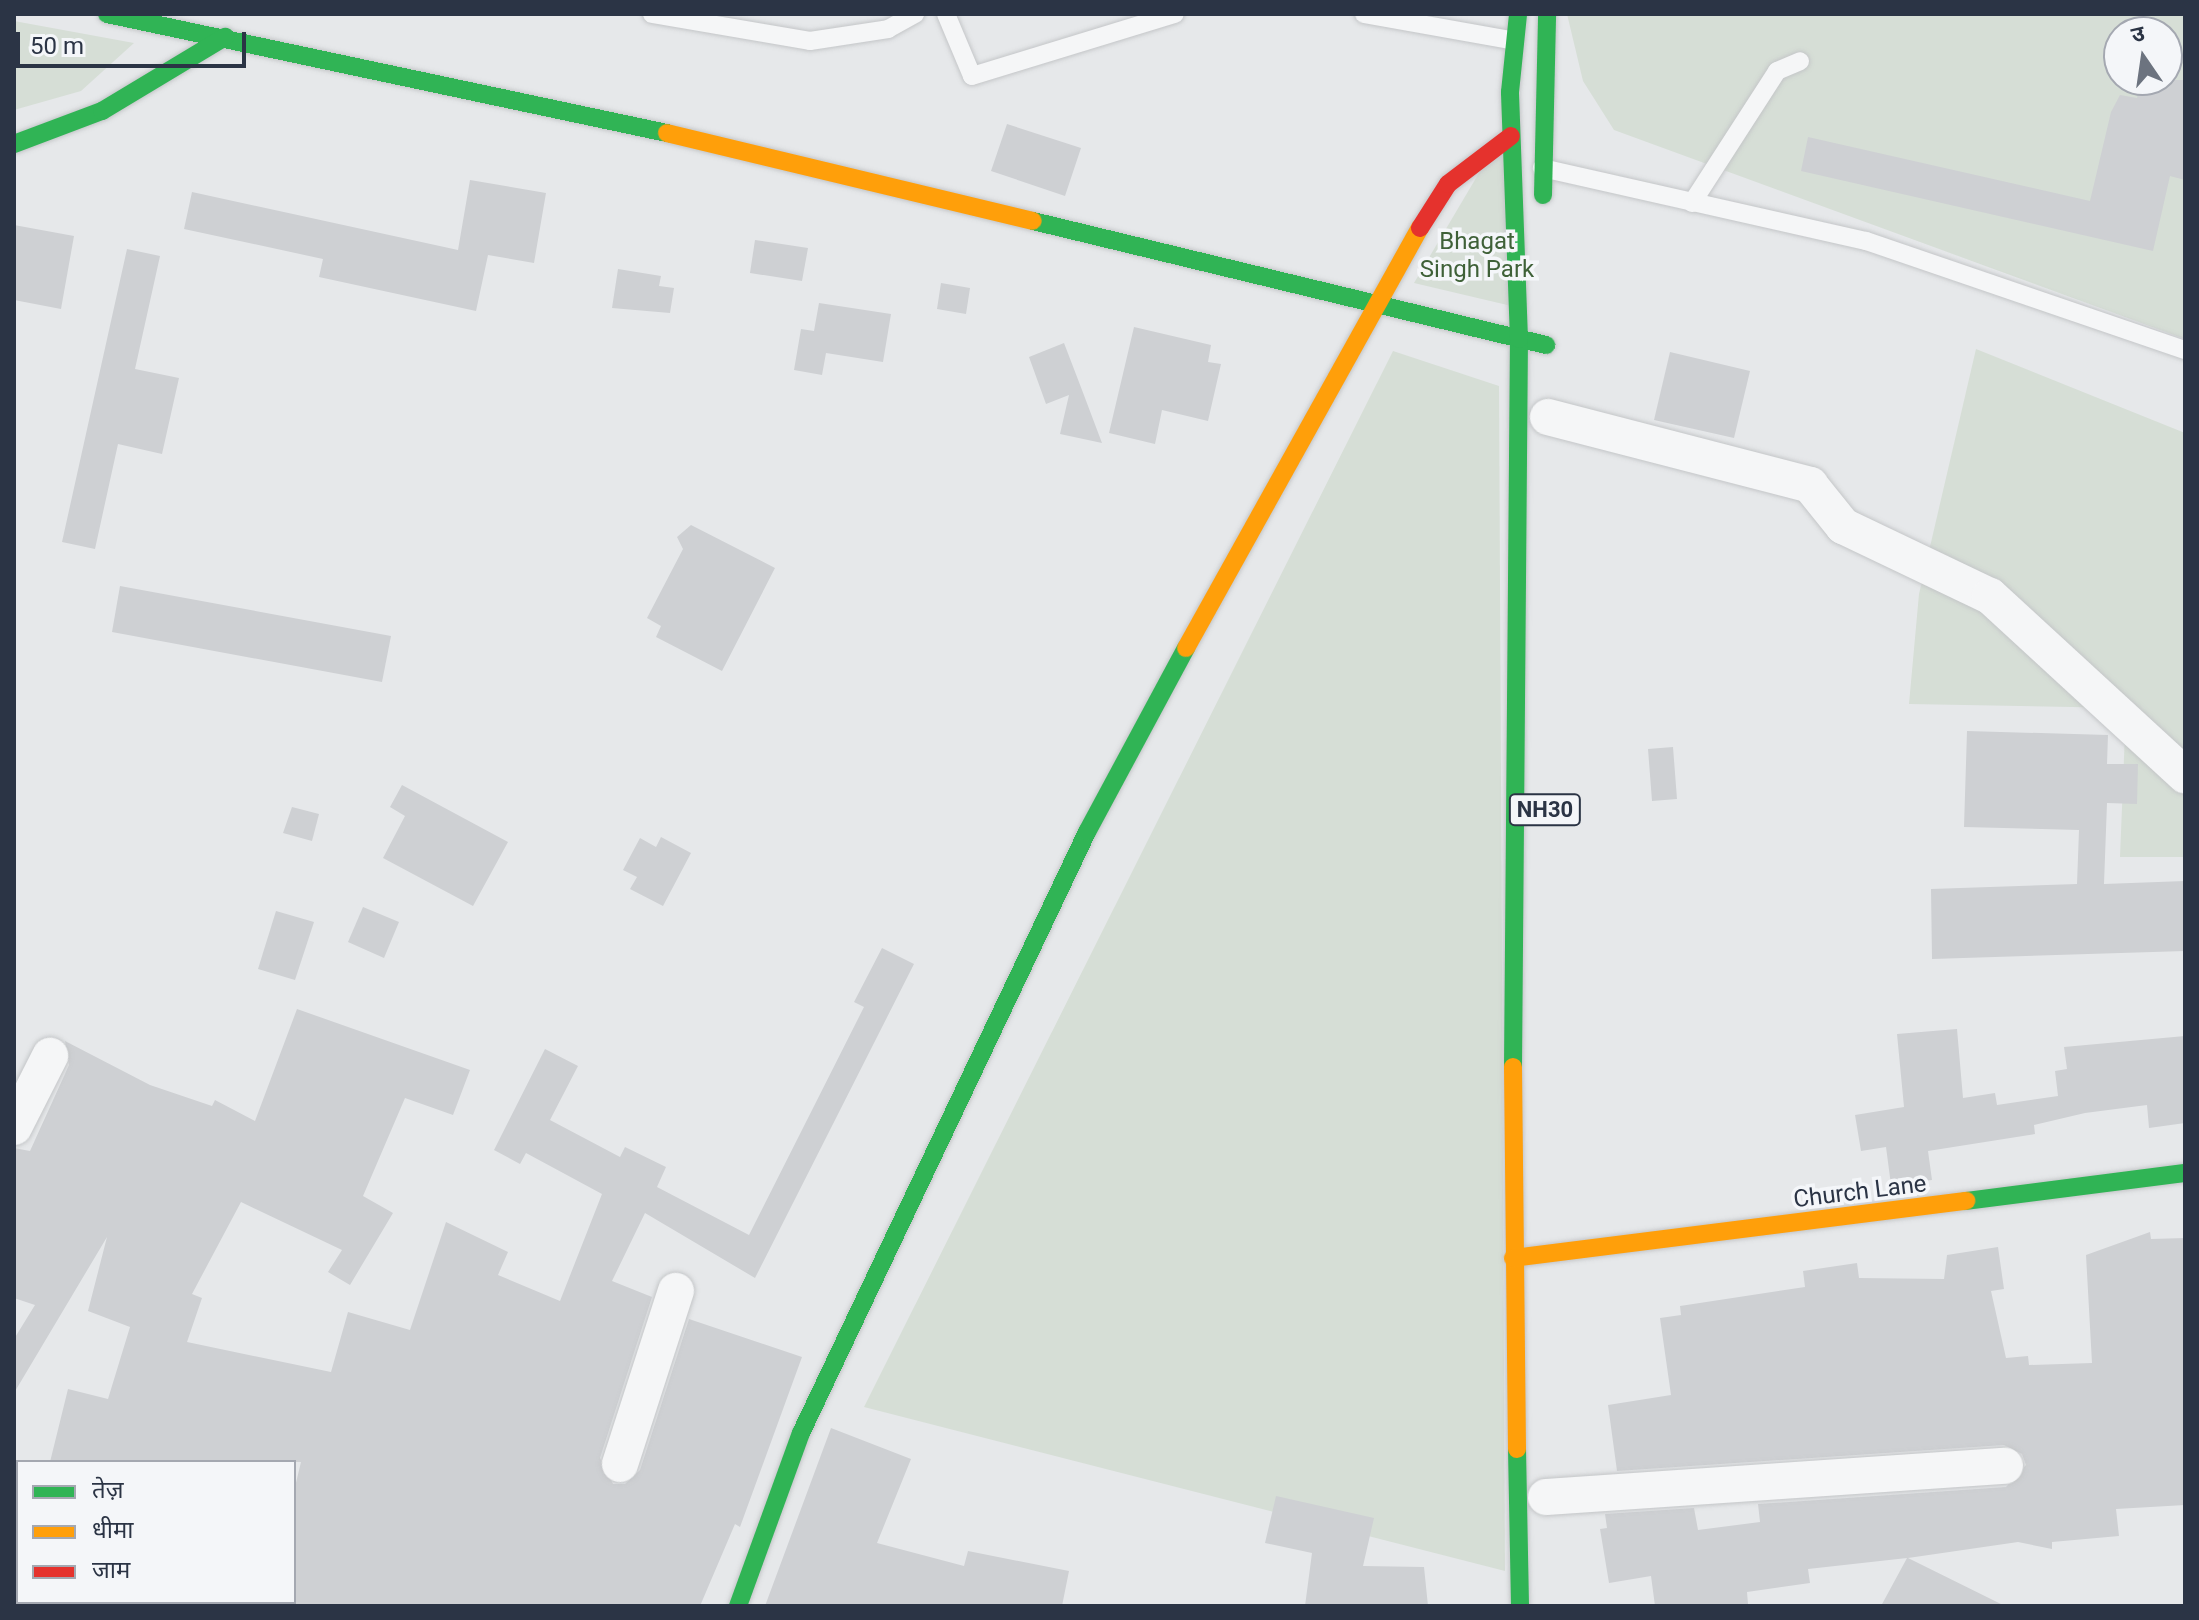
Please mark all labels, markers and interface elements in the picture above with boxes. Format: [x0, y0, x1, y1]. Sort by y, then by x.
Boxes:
scale bar [20, 16, 250, 66]
north arrow [2103, 16, 2183, 96]
text: उ [2129, 20, 2147, 48]
text: 50 m [30, 32, 84, 60]
park label: Bhagat Singh Park [1420, 228, 1534, 284]
road number: NH30 [1507, 792, 1583, 828]
street label: Church Lane [1792, 1170, 1928, 1214]
legend [16, 1460, 296, 1604]
text: तेज़ [92, 1476, 124, 1504]
text: धीमा [92, 1516, 134, 1544]
text: जाम [92, 1556, 130, 1584]

